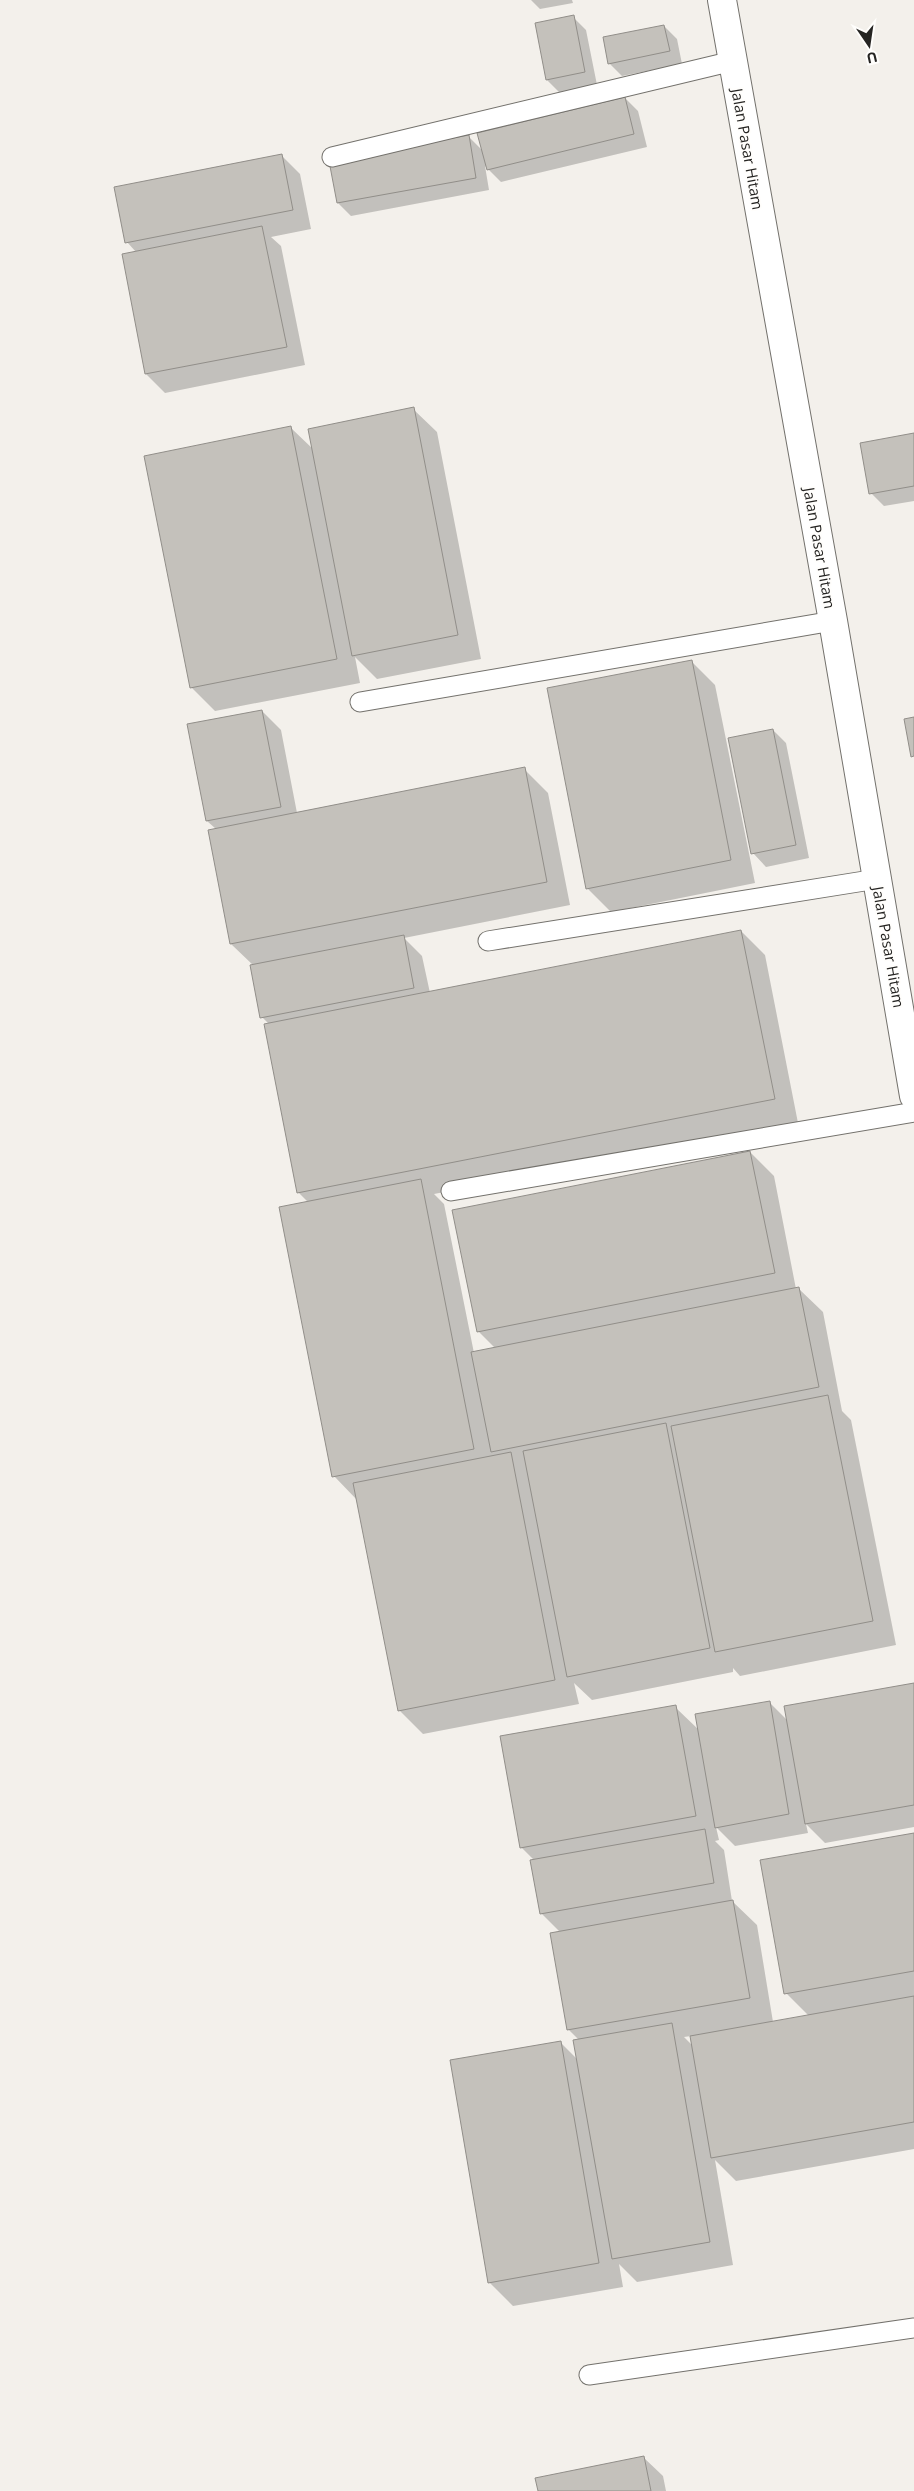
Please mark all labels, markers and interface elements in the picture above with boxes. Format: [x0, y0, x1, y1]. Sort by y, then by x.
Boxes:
north arrow [844, 20, 894, 70]
text: U [865, 48, 879, 69]
street label: Jalan Pasar Hitam [727, 85, 769, 211]
street label: Jalan Pasar Hitam [799, 484, 841, 610]
street label: Jalan Pasar Hitam [868, 883, 910, 1009]

